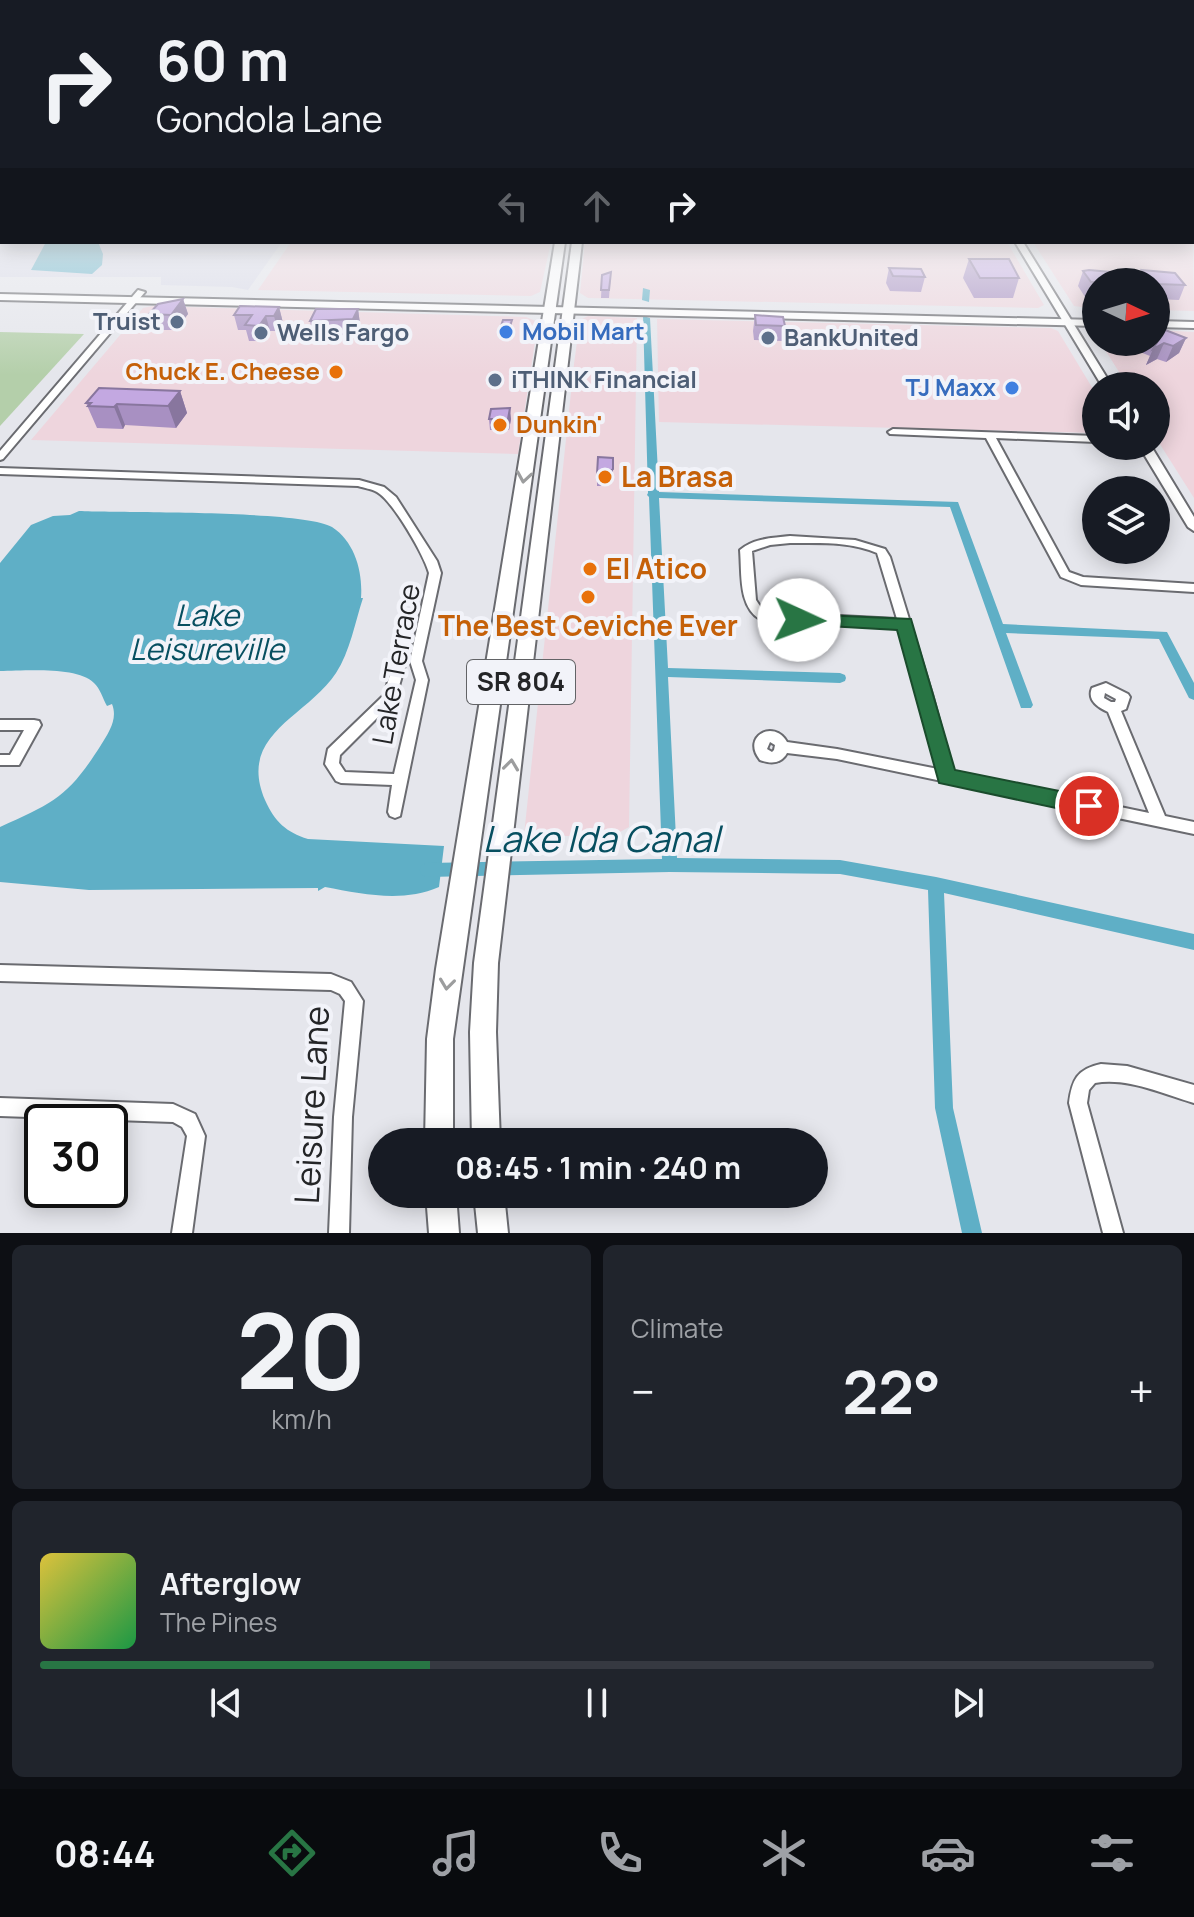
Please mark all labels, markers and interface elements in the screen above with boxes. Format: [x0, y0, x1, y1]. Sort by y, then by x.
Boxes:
text: 60 m [156, 21, 289, 98]
icon: right [24, 32, 128, 136]
text: Gondola Lane [156, 94, 383, 143]
icon: left [491, 184, 535, 228]
icon: ahead [575, 184, 619, 228]
icon: right [659, 184, 703, 228]
north arrow [1082, 268, 1170, 356]
map controls [1082, 268, 1170, 564]
place label: Truist [93, 304, 161, 337]
marker: Truist [168, 313, 186, 331]
place label: Mobil Mart [522, 314, 645, 347]
place label: Wells Fargo [277, 315, 409, 348]
place label: BankUnited [784, 320, 919, 353]
marker: Mobil Mart [497, 323, 515, 341]
marker: Wells Fargo [252, 324, 270, 342]
marker: BankUnited [759, 329, 777, 347]
place label: Chuck E. Cheese [126, 354, 320, 387]
place label: iTHINK Financial [511, 362, 697, 395]
marker: Chuck E. Cheese [327, 363, 345, 381]
place label: TJ Maxx [906, 370, 997, 403]
marker: iTHINK Financial [486, 371, 504, 389]
button: sound [1082, 372, 1170, 460]
marker: TJ Maxx [1003, 379, 1021, 397]
place label: Dunkin' [516, 407, 603, 440]
marker: Dunkin' [491, 416, 509, 434]
place label: La Brasa [621, 457, 734, 495]
marker: La Brasa [596, 468, 614, 486]
one-way arrow [517, 470, 534, 484]
button: layers [1082, 476, 1170, 564]
place label: El Atico [606, 549, 707, 587]
marker: El Atico [581, 560, 599, 578]
position arrow [757, 578, 841, 662]
street label: Lake Terrace [362, 580, 428, 747]
marker: The Best Ceviche Ever [579, 588, 597, 606]
water label: Lake Leisureville [130, 594, 286, 669]
place label: The Best Ceviche Ever [438, 606, 738, 644]
road number: SR 804 [467, 660, 575, 704]
one-way arrow [502, 758, 519, 772]
pin [1055, 772, 1123, 840]
icon: arrive [1067, 784, 1111, 828]
water label: Lake Ida Canal [483, 814, 724, 863]
one-way arrow [439, 978, 456, 991]
street label: Leisure Lane [283, 1005, 339, 1205]
speed limit sign: 30 [24, 1104, 128, 1208]
text: 08:45 · 1 min · 240 m [455, 1147, 741, 1188]
text: 20 [236, 1278, 367, 1420]
text: Climate [631, 1310, 723, 1346]
text: 22° [842, 1350, 941, 1432]
text: − [631, 1361, 655, 1421]
text: + [1129, 1361, 1154, 1421]
text: km/h [271, 1401, 332, 1437]
text: Afterglow [160, 1563, 301, 1604]
text: The Pines [160, 1604, 277, 1640]
icon: previous [204, 1681, 248, 1725]
icon: pause [575, 1681, 619, 1725]
icon: next [946, 1681, 990, 1725]
icon: directions [264, 1825, 320, 1881]
icon: music [428, 1825, 484, 1881]
icon: phone [592, 1825, 648, 1881]
icon: climate [756, 1825, 812, 1881]
icon: car [920, 1825, 976, 1881]
icon: filters [1084, 1825, 1140, 1881]
text: 08:44 [54, 1829, 155, 1878]

